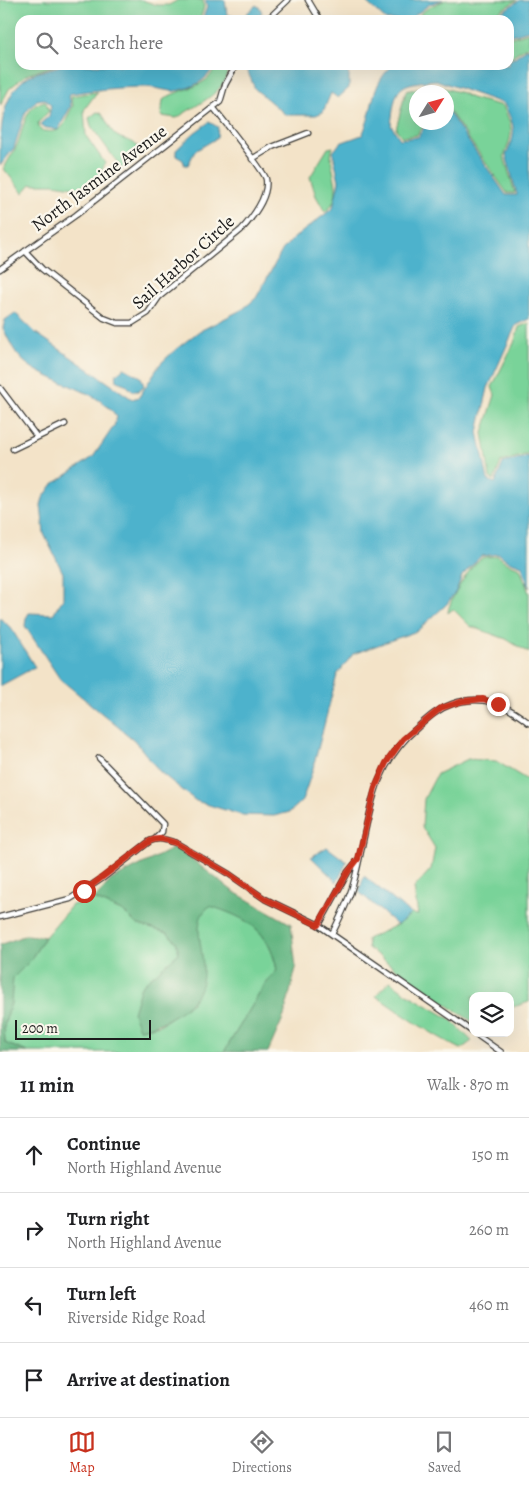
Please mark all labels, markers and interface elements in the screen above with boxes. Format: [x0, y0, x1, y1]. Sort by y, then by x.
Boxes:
search box [15, 15, 514, 70]
icon: search [33, 29, 61, 57]
text: Search here [73, 30, 163, 56]
north arrow [409, 85, 454, 130]
street label: North Jasmine Avenue [26, 119, 172, 237]
street label: Sail Harbor Circle [126, 209, 240, 315]
route end [487, 693, 510, 716]
route start [73, 880, 96, 903]
map controls [469, 992, 514, 1037]
button: layers [469, 992, 514, 1037]
scale bar [15, 1017, 151, 1040]
text: 200 m [22, 1019, 58, 1038]
text: 11 min [20, 1071, 74, 1099]
text: Walk · 870 m [427, 1074, 509, 1096]
text: Continue [67, 1131, 141, 1157]
icon: ahead [20, 1141, 48, 1169]
text: 150 m [472, 1144, 509, 1166]
text: North Highland Avenue [67, 1157, 222, 1179]
text: Turn right [67, 1206, 149, 1232]
icon: right [20, 1216, 48, 1244]
text: 260 m [469, 1219, 509, 1241]
text: North Highland Avenue [67, 1232, 222, 1254]
text: Turn left [67, 1281, 136, 1307]
icon: left [20, 1291, 48, 1319]
text: 460 m [469, 1294, 509, 1316]
text: Riverside Ridge Road [67, 1307, 206, 1329]
icon: arrive [20, 1366, 48, 1394]
text: Arrive at destination [67, 1367, 230, 1393]
tab: Map [68, 1428, 96, 1477]
tab: Directions [232, 1428, 292, 1477]
tab: Saved [428, 1428, 461, 1477]

